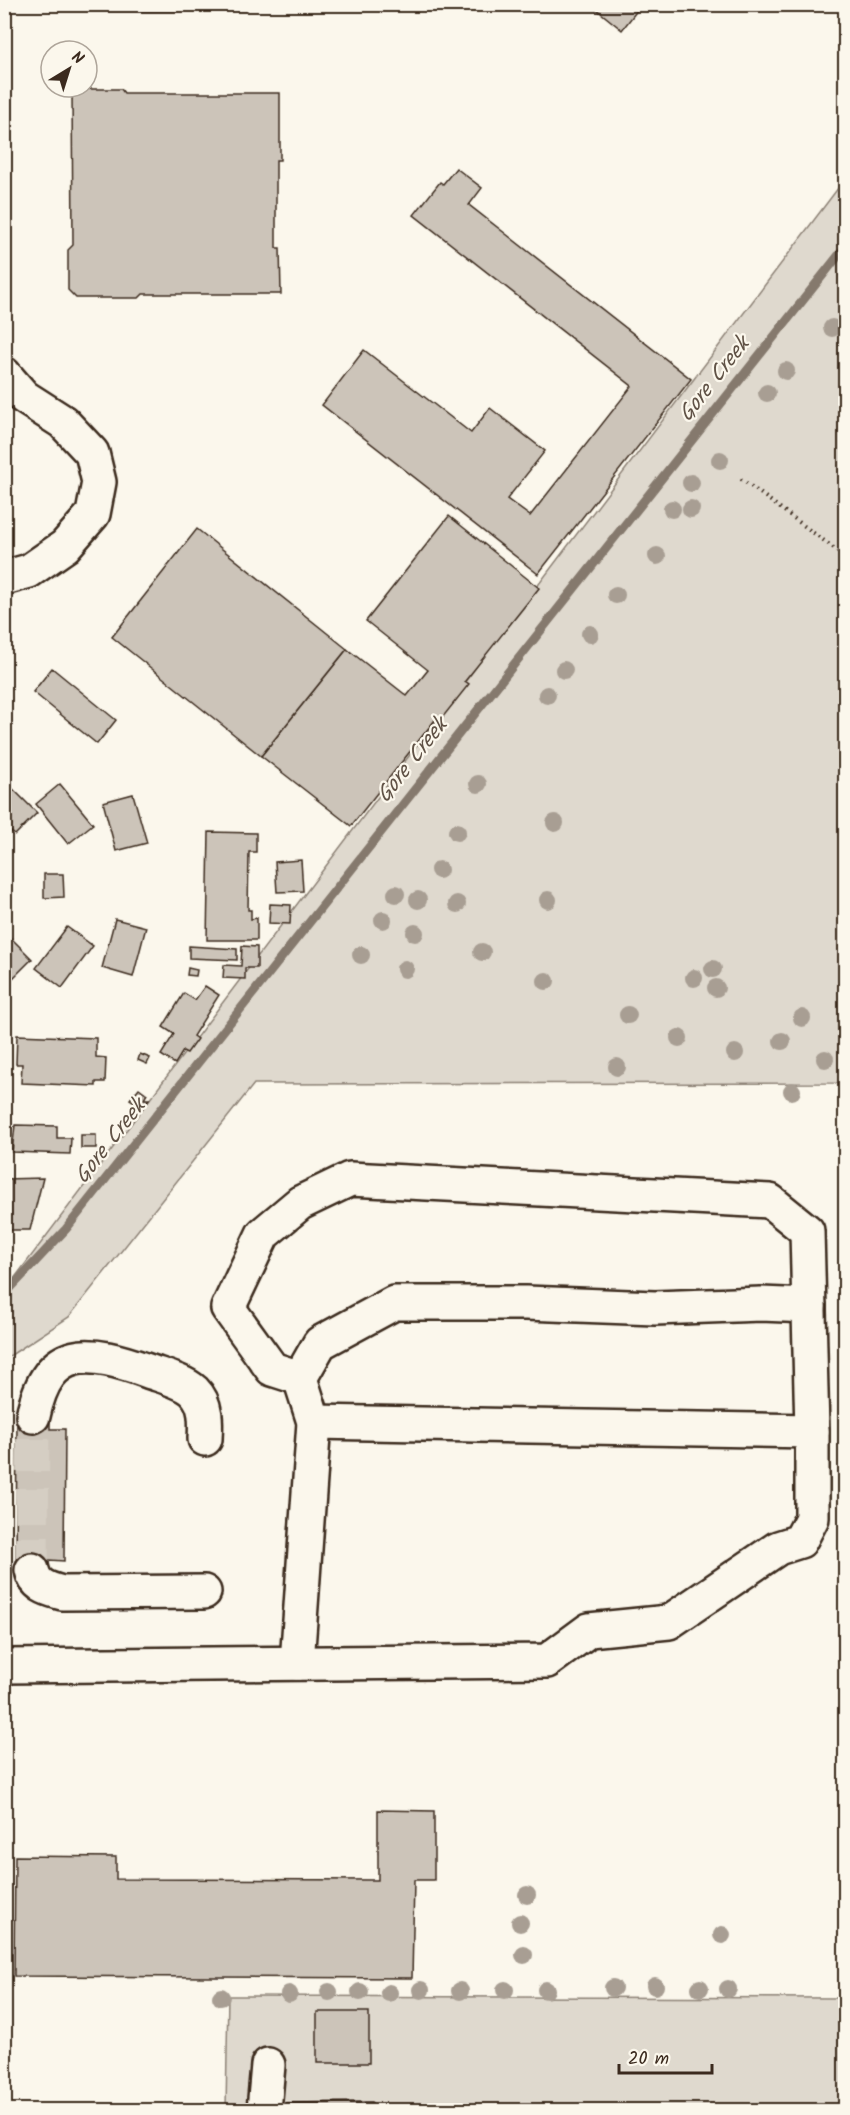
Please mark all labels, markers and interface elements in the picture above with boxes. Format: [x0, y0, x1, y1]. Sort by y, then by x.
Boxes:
north arrow [39, 39, 99, 99]
text: N [66, 45, 89, 71]
water label: Gore Creek [670, 327, 762, 430]
water label: Gore Creek [368, 708, 460, 811]
water label: Gore Creek [66, 1089, 158, 1192]
scale bar [619, 2037, 712, 2075]
text: 20 m [628, 2045, 669, 2074]

